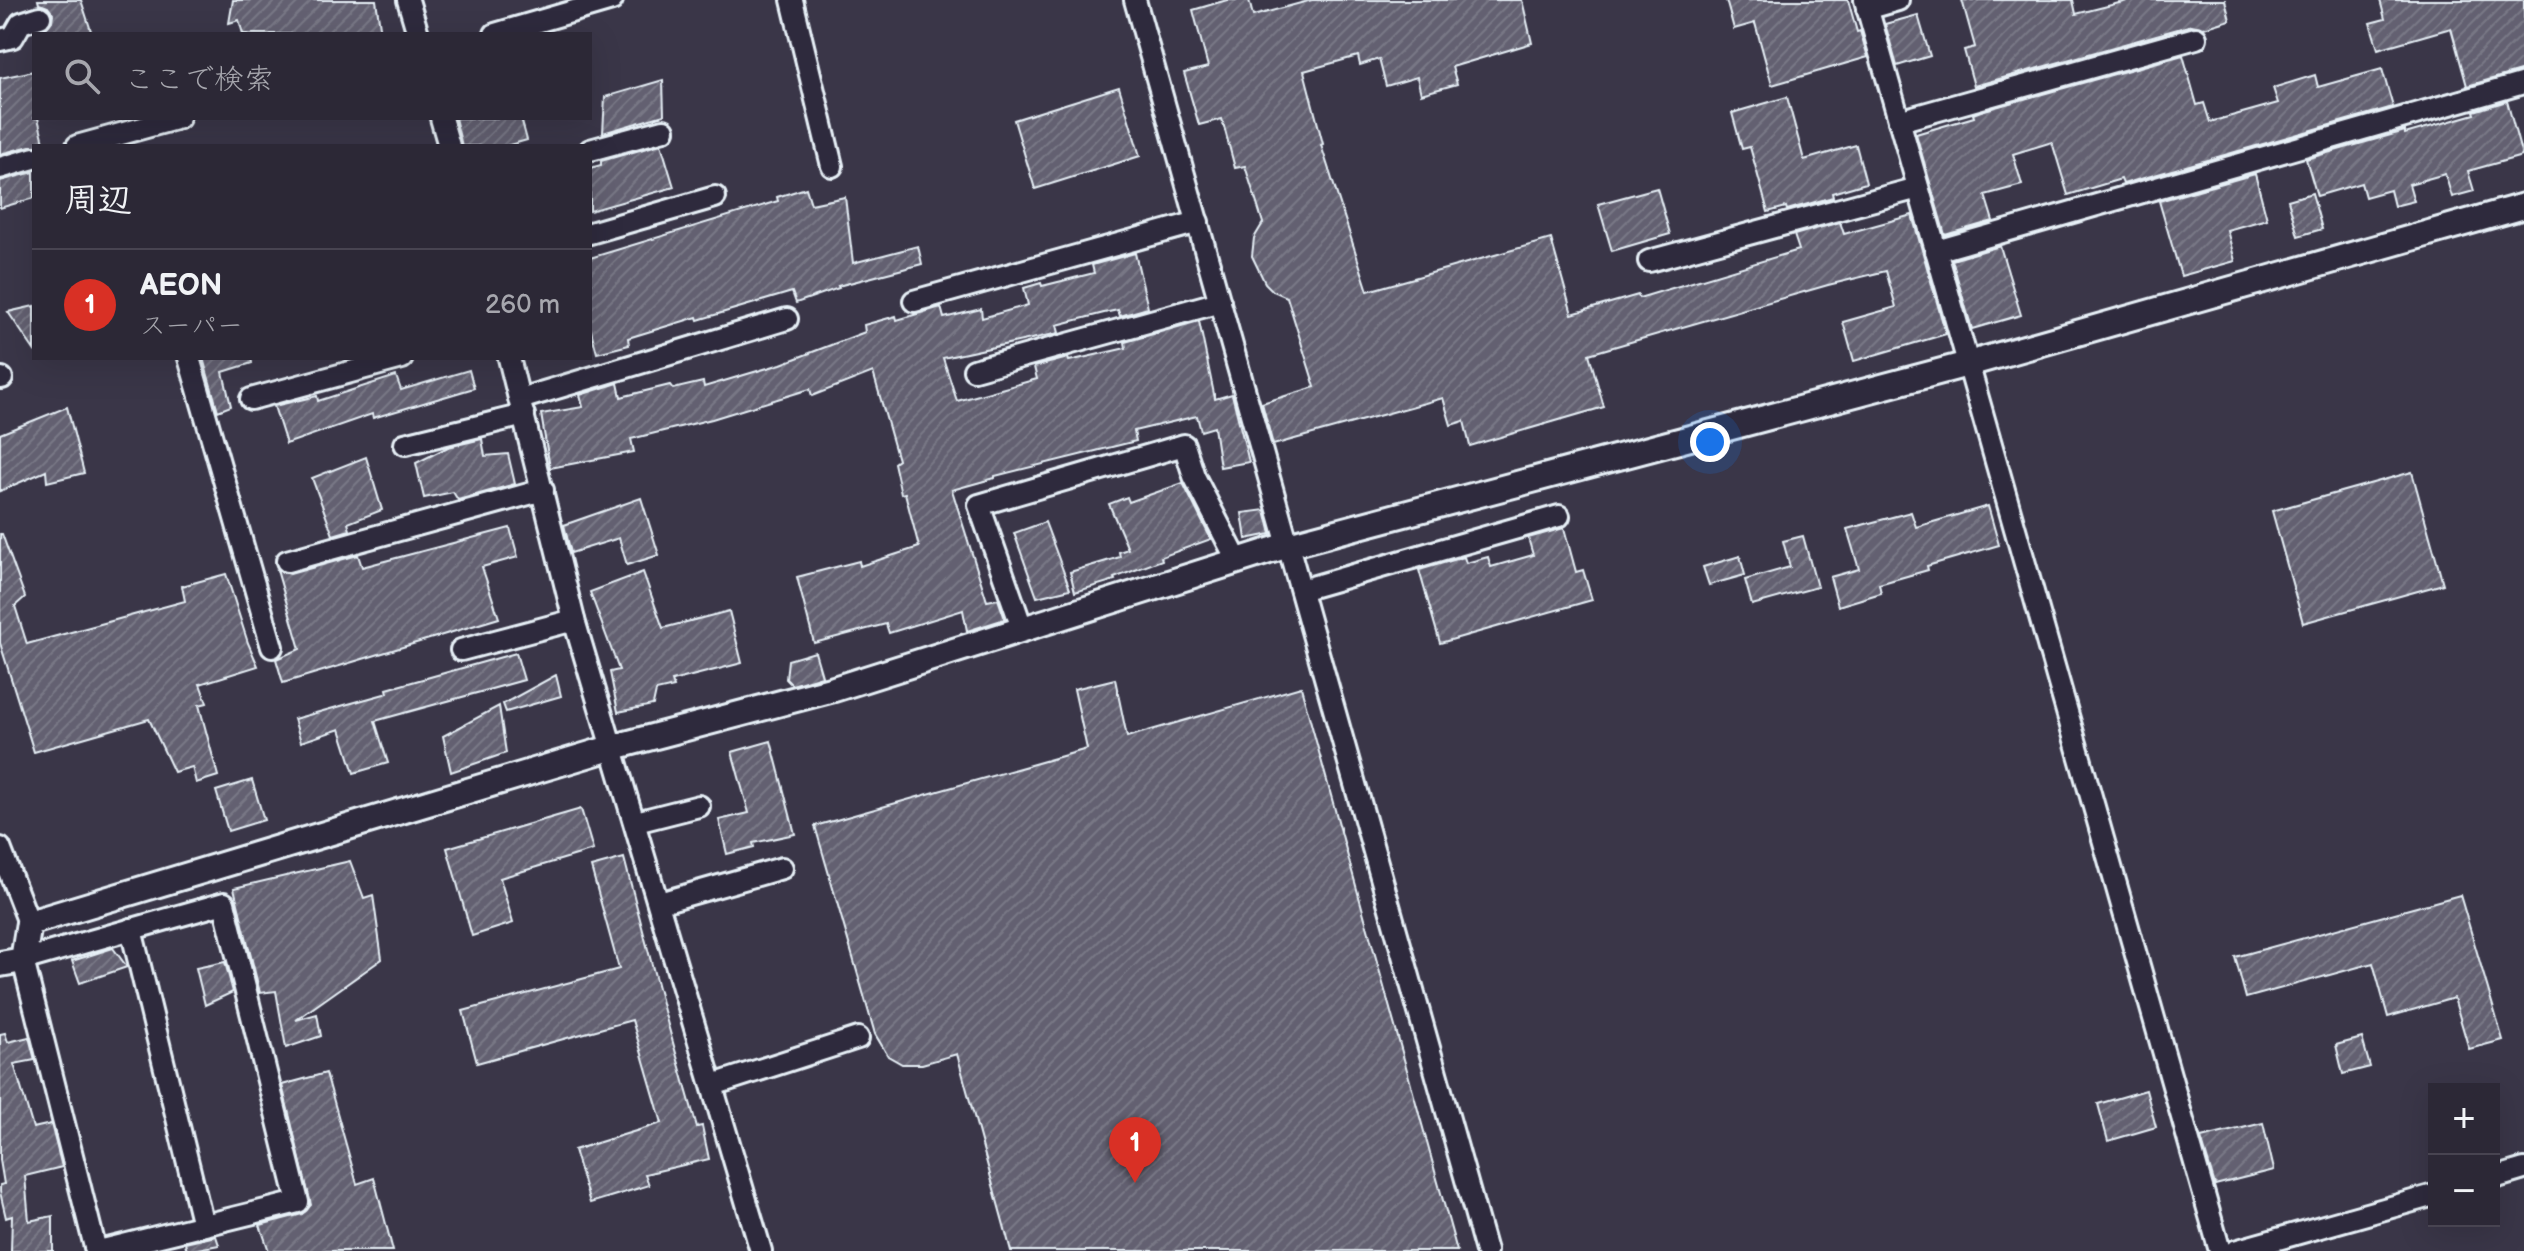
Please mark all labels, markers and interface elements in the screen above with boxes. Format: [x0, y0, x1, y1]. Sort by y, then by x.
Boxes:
search box [32, 32, 592, 120]
icon: search [60, 54, 104, 98]
text: ここで検索 [124, 62, 274, 98]
text: 周辺 [64, 180, 132, 221]
text: AEON [140, 268, 222, 304]
text: 1 [85, 290, 95, 321]
text: 260 m [485, 290, 560, 321]
text: スーパー [140, 311, 243, 342]
your location [1690, 422, 1730, 462]
map controls [2428, 1083, 2500, 1227]
button: + [2428, 1083, 2500, 1155]
pin: 1 [1109, 1117, 1161, 1183]
button: − [2428, 1155, 2500, 1227]

